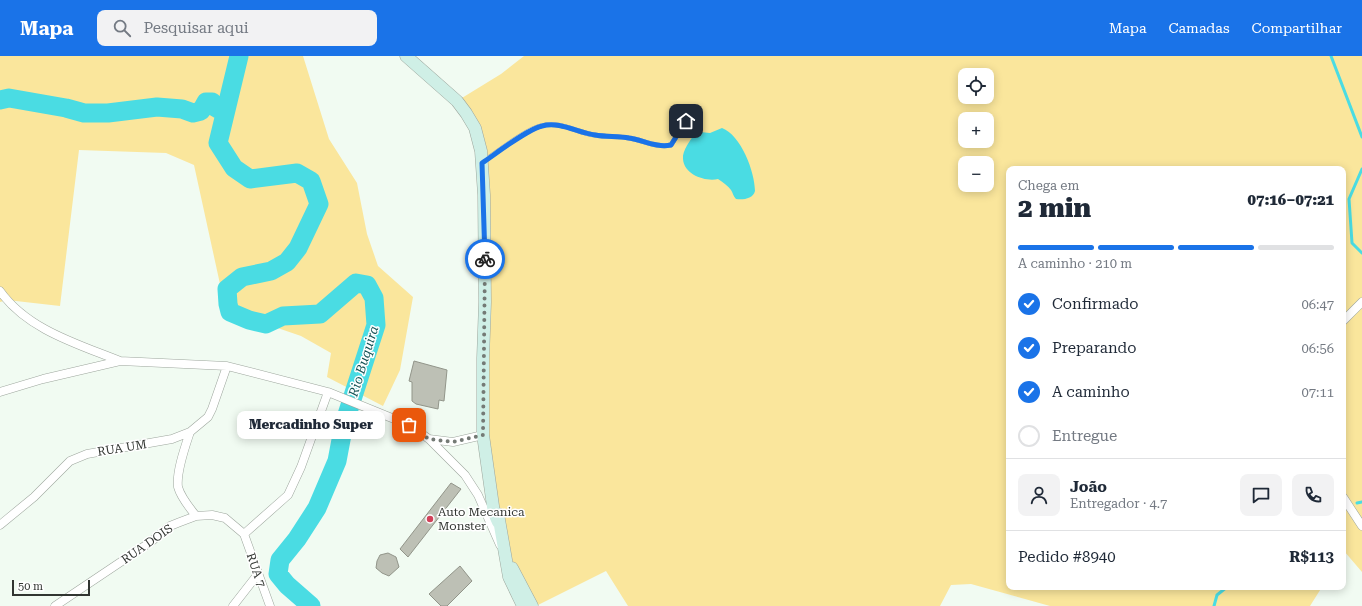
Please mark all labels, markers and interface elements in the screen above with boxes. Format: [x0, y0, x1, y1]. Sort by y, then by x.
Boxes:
search box [97, 10, 377, 46]
text: Mapa [20, 17, 73, 40]
icon: search [111, 17, 133, 39]
text: Pesquisar aqui [143, 19, 249, 37]
text: Mapa [1109, 20, 1146, 36]
text: Camadas [1168, 20, 1230, 36]
text: Compartilhar [1252, 20, 1342, 36]
map controls [958, 68, 994, 192]
button: locate [958, 68, 994, 104]
pin [669, 104, 703, 138]
icon: home [675, 110, 697, 132]
button: + [958, 112, 994, 148]
button: − [958, 156, 994, 192]
text: Chega em [1018, 178, 1079, 193]
text: 07:16–07:21 [1248, 191, 1334, 209]
text: 2 min [1018, 193, 1091, 223]
courier [465, 239, 505, 279]
icon: bike [474, 248, 496, 270]
text: A caminho · 210 m [1018, 256, 1132, 271]
icon: check [1018, 293, 1040, 315]
text: Confirmado [1052, 295, 1139, 313]
text: 06:47 [1302, 297, 1334, 312]
water label: Rio Buquira [345, 324, 381, 399]
icon: check [1018, 337, 1040, 359]
text: Preparando [1052, 339, 1136, 357]
text: 06:56 [1302, 341, 1334, 356]
icon: check [1018, 381, 1040, 403]
text: A caminho [1052, 383, 1130, 401]
text: 07:11 [1302, 385, 1334, 400]
pin [392, 408, 426, 442]
callout: Mercadinho Super [237, 411, 385, 439]
icon: bag [398, 414, 420, 436]
text: Mercadinho Super [249, 417, 373, 432]
text: Entregue [1052, 427, 1117, 445]
street label: RUA UM [96, 437, 148, 459]
button: person [1018, 474, 1060, 516]
button: chat [1240, 474, 1282, 516]
button: phone [1292, 474, 1334, 516]
text: João [1070, 478, 1107, 496]
text: Entregador · 4.7 [1070, 496, 1167, 511]
place label: Auto Mecanica Monster [438, 505, 525, 533]
marker: Auto Mecanica Monster [425, 514, 435, 524]
street label: RUA DOIS [119, 521, 175, 567]
text: Pedido #8940 [1018, 548, 1116, 566]
text: R$113 [1289, 548, 1334, 566]
street label: RUA 7 [244, 551, 268, 589]
scale bar [12, 578, 90, 597]
text: 50 m [18, 580, 43, 593]

